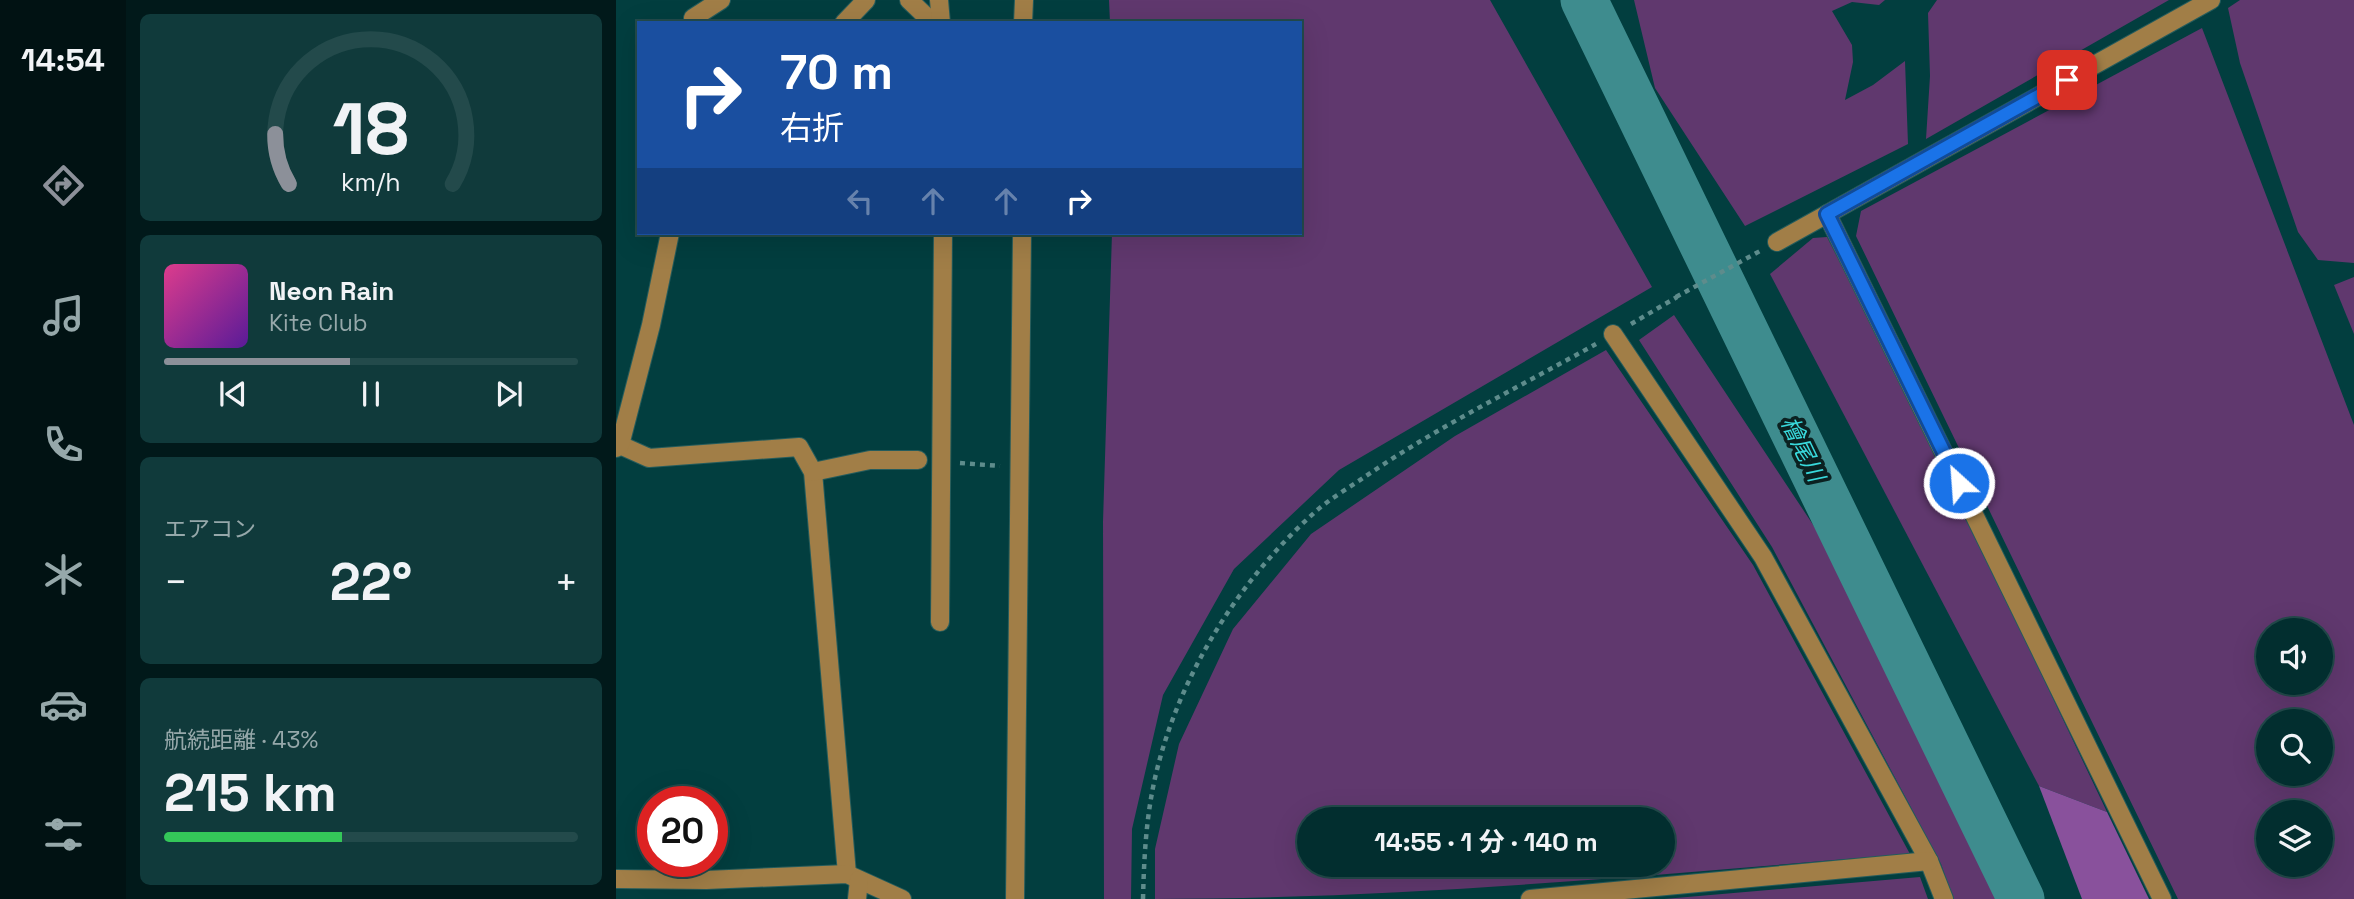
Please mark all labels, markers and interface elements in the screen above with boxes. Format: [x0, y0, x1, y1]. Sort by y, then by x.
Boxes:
text: 14:54 [21, 40, 105, 80]
text: 70 m [780, 41, 893, 103]
icon: right [665, 49, 756, 140]
pin [2037, 50, 2097, 110]
icon: arrive [2048, 61, 2086, 99]
text: 18 [333, 82, 409, 175]
text: 右折 [780, 108, 844, 148]
icon: directions [39, 161, 88, 210]
text: km/h [341, 165, 401, 197]
icon: left [841, 182, 879, 220]
icon: ahead [914, 182, 952, 220]
icon: ahead [987, 182, 1025, 220]
icon: right [1060, 182, 1098, 220]
text: Neon Rain [269, 274, 394, 308]
icon: music [39, 291, 88, 340]
text: Kite Club [269, 308, 368, 338]
icon: previous [214, 375, 252, 413]
icon: pause [352, 375, 390, 413]
icon: next [490, 375, 528, 413]
water label: 檜尾川 [1774, 411, 1833, 489]
icon: phone [39, 420, 88, 469]
position arrow [1922, 446, 1996, 520]
text: エアコン [164, 514, 256, 544]
text: 22° [330, 549, 412, 615]
icon: climate [39, 550, 88, 599]
text: − [164, 558, 188, 606]
text: + [554, 558, 578, 606]
map controls [2256, 618, 2333, 877]
button: sound [2256, 618, 2333, 695]
icon: car [39, 680, 88, 729]
button: search [2256, 709, 2333, 786]
text: 航続距離 · 43% [164, 725, 318, 755]
text: 215 km [164, 760, 337, 826]
speed limit sign: 20 [637, 786, 728, 877]
button: layers [2256, 800, 2333, 877]
icon: filters [39, 810, 88, 859]
text: 14:55 · 1 分 · 140 m [1374, 825, 1598, 859]

